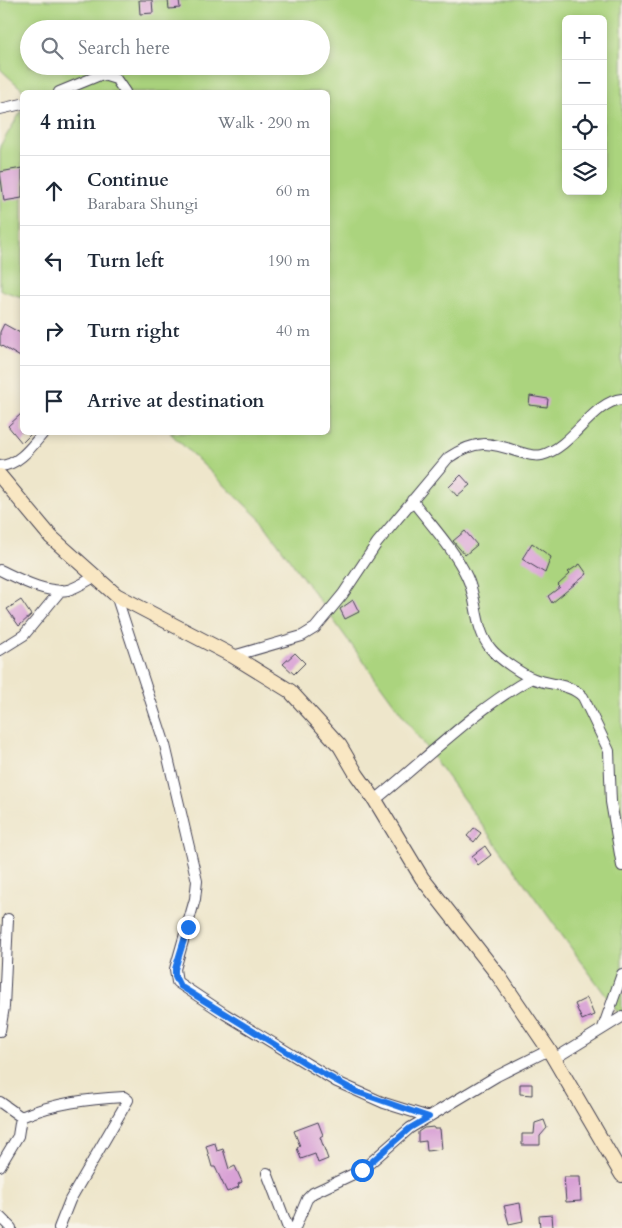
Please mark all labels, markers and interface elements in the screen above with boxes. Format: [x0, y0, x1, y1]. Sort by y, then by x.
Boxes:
map controls [562, 15, 607, 195]
button: + [562, 15, 607, 60]
search box [20, 20, 330, 75]
icon: search [38, 34, 66, 62]
text: Search here [78, 35, 170, 61]
button: − [562, 60, 607, 105]
button: locate [562, 105, 607, 150]
text: 4 min [40, 108, 96, 137]
text: Walk · 290 m [218, 112, 310, 134]
button: layers [562, 150, 607, 195]
text: Continue [87, 167, 169, 193]
icon: ahead [40, 177, 68, 205]
text: 60 m [276, 180, 310, 202]
text: Barabara Shungi [87, 193, 198, 215]
icon: left [40, 247, 68, 275]
text: Turn left [87, 248, 164, 274]
text: 190 m [268, 250, 310, 272]
icon: right [40, 317, 68, 345]
text: Turn right [87, 318, 179, 344]
text: 40 m [276, 320, 310, 342]
icon: arrive [40, 387, 68, 415]
text: Arrive at destination [87, 388, 264, 414]
route end [177, 916, 200, 939]
route start [351, 1159, 374, 1182]

